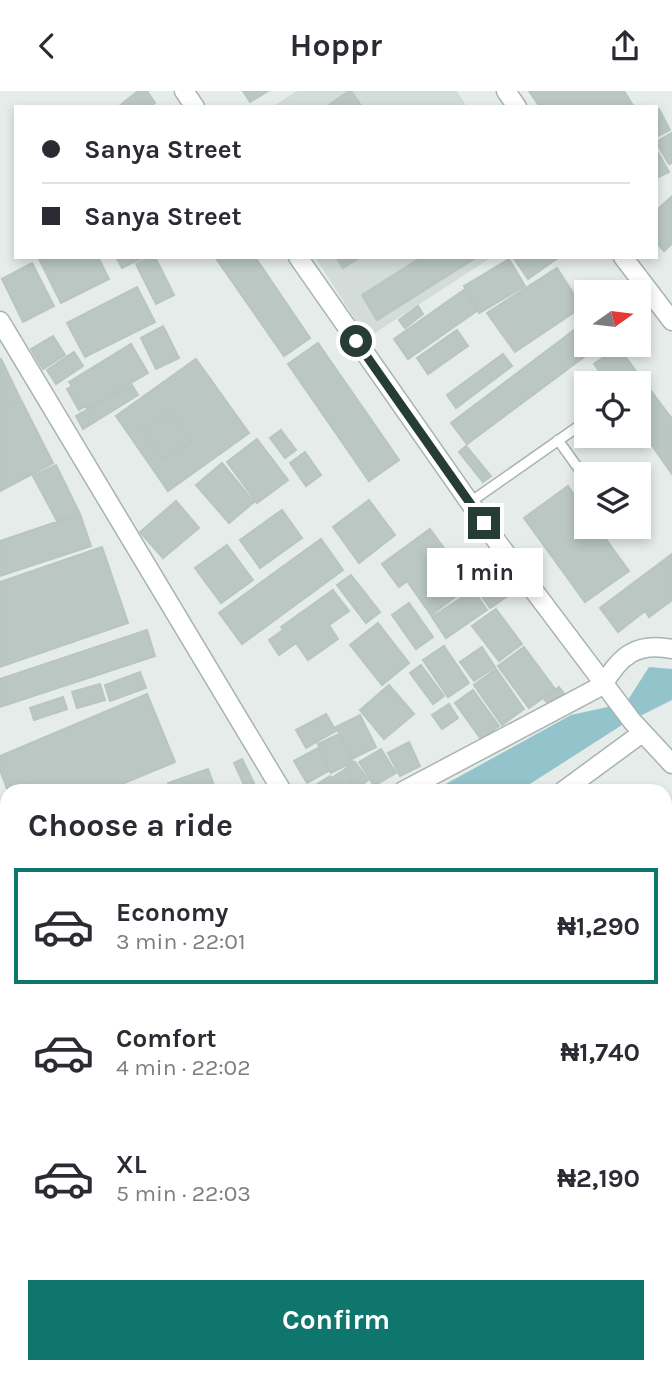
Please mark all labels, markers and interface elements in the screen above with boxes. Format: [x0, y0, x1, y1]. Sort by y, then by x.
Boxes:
icon: back [28, 27, 66, 65]
text: Hoppr [290, 27, 382, 64]
icon: share [606, 27, 644, 65]
text: Sanya Street [84, 134, 242, 165]
text: Sanya Street [84, 201, 242, 232]
north arrow [574, 280, 651, 357]
map controls [574, 280, 651, 539]
route start [340, 325, 372, 357]
button: locate [574, 371, 651, 448]
button: layers [574, 462, 651, 539]
route end [468, 507, 500, 539]
callout: 1 min [426, 548, 542, 597]
text: 1 min [456, 559, 514, 586]
text: Choose a ride [28, 807, 233, 844]
icon: car [32, 895, 95, 958]
text: Economy [116, 897, 228, 928]
text: ₦1,290 [557, 911, 640, 942]
text: 3 min · 22:01 [116, 928, 246, 955]
icon: car [32, 1021, 95, 1084]
text: Comfort [116, 1023, 217, 1054]
text: ₦1,740 [561, 1037, 640, 1068]
text: 4 min · 22:02 [116, 1054, 251, 1081]
icon: car [32, 1147, 95, 1210]
text: XL [116, 1149, 147, 1180]
text: ₦2,190 [557, 1163, 640, 1194]
text: 5 min · 22:03 [116, 1180, 251, 1207]
button: Confirm [28, 1280, 644, 1360]

